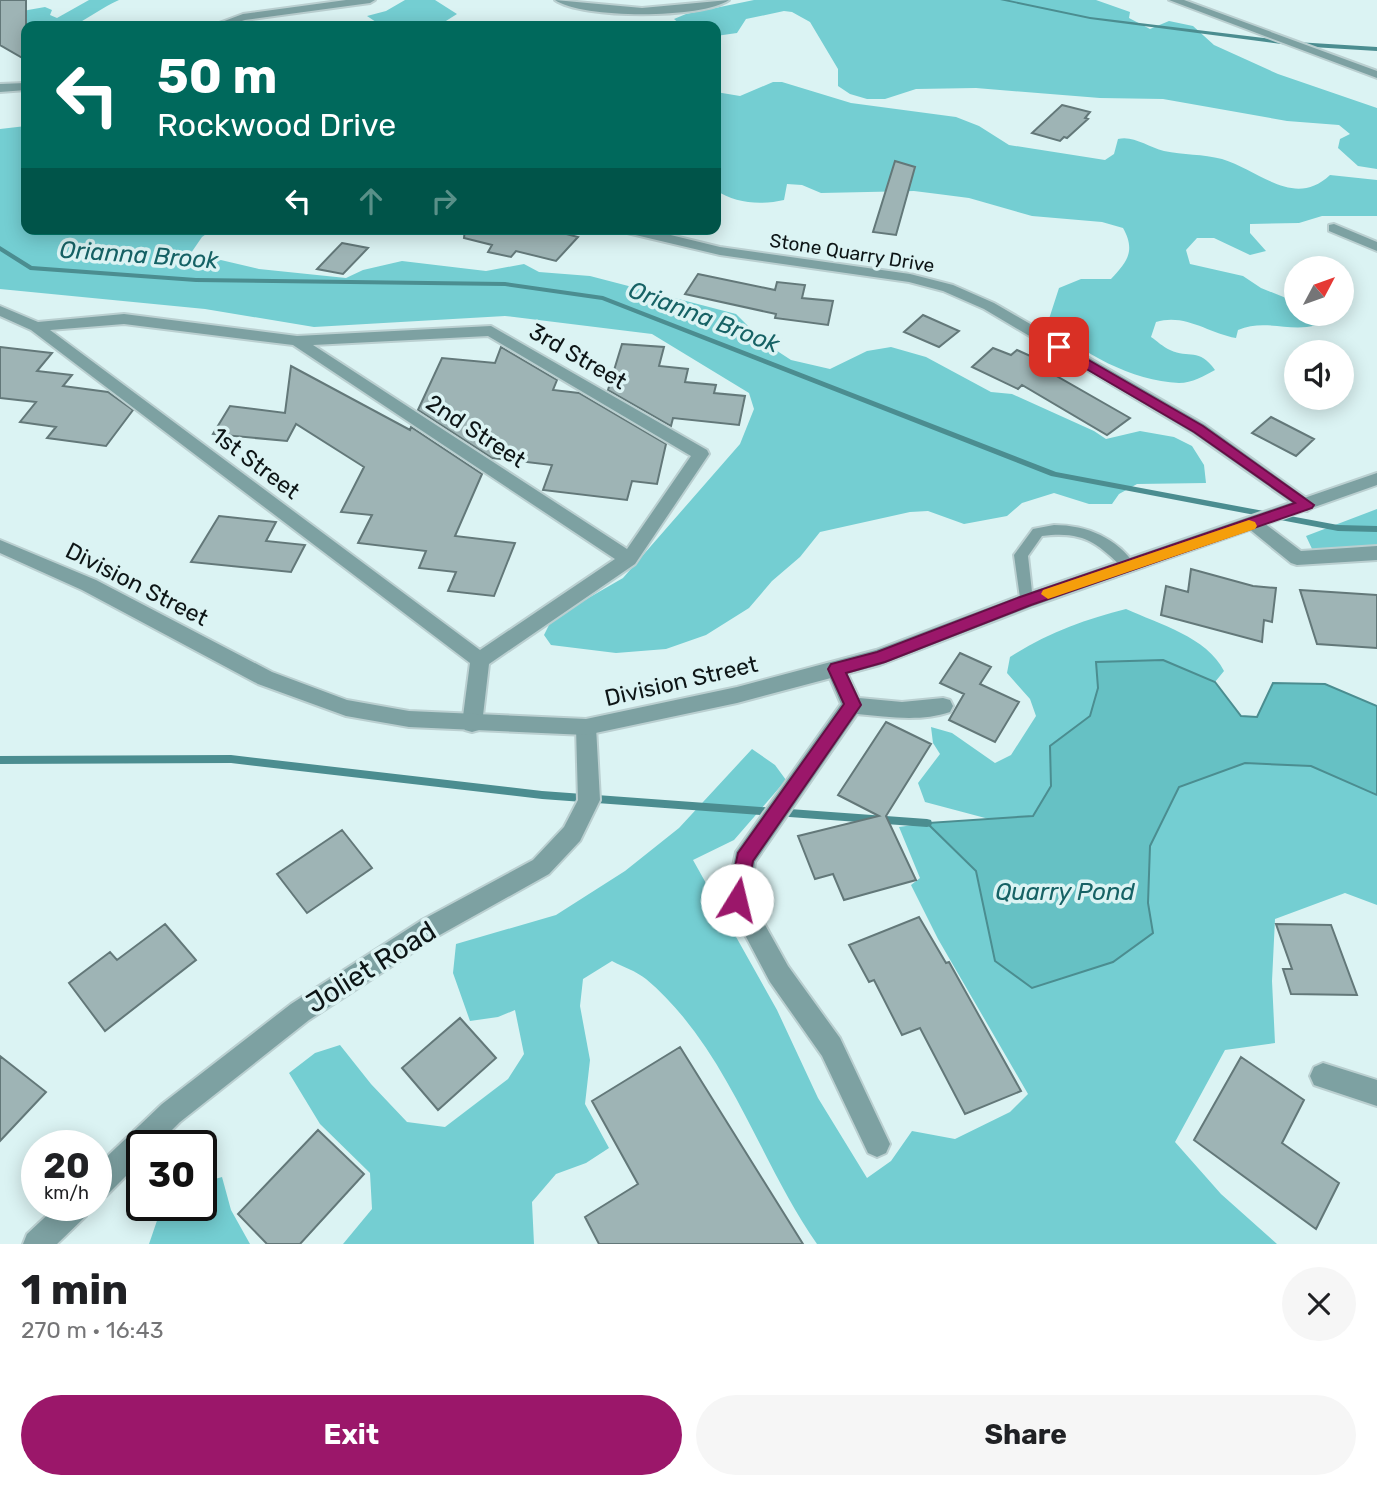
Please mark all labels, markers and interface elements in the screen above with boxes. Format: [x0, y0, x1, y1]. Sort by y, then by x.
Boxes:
text: 50 m [157, 47, 277, 105]
icon: left [42, 49, 133, 140]
text: Rockwood Drive [157, 106, 396, 144]
icon: left [279, 182, 317, 220]
icon: ahead [352, 182, 390, 220]
icon: right [425, 182, 463, 220]
street label: Stone Quarry Drive [768, 229, 936, 277]
water label: Orianna Brook [59, 235, 220, 275]
north arrow [1284, 256, 1354, 326]
map controls [1284, 256, 1354, 410]
water label: Orianna Brook [625, 275, 784, 359]
street label: 3rd Street [524, 317, 632, 395]
pin [1029, 317, 1089, 377]
icon: arrive [1040, 328, 1078, 366]
button: sound [1284, 340, 1354, 410]
street label: 2nd Street [421, 388, 531, 474]
street label: 1st Street [207, 421, 305, 505]
street label: Division Street [61, 536, 213, 632]
street label: Division Street [602, 650, 760, 712]
position arrow [700, 863, 774, 937]
water label: Quarry Pond [995, 878, 1136, 906]
street label: Joliet Road [300, 914, 442, 1020]
speed limit sign: 30 [126, 1130, 217, 1221]
text: 20 [43, 1145, 90, 1187]
text: km/h [44, 1182, 89, 1204]
text: 1 min [21, 1265, 128, 1315]
button: close [1282, 1267, 1356, 1341]
text: 270 m · 16:43 [21, 1316, 164, 1344]
button: Exit [21, 1395, 682, 1475]
button: Share [696, 1395, 1356, 1475]

